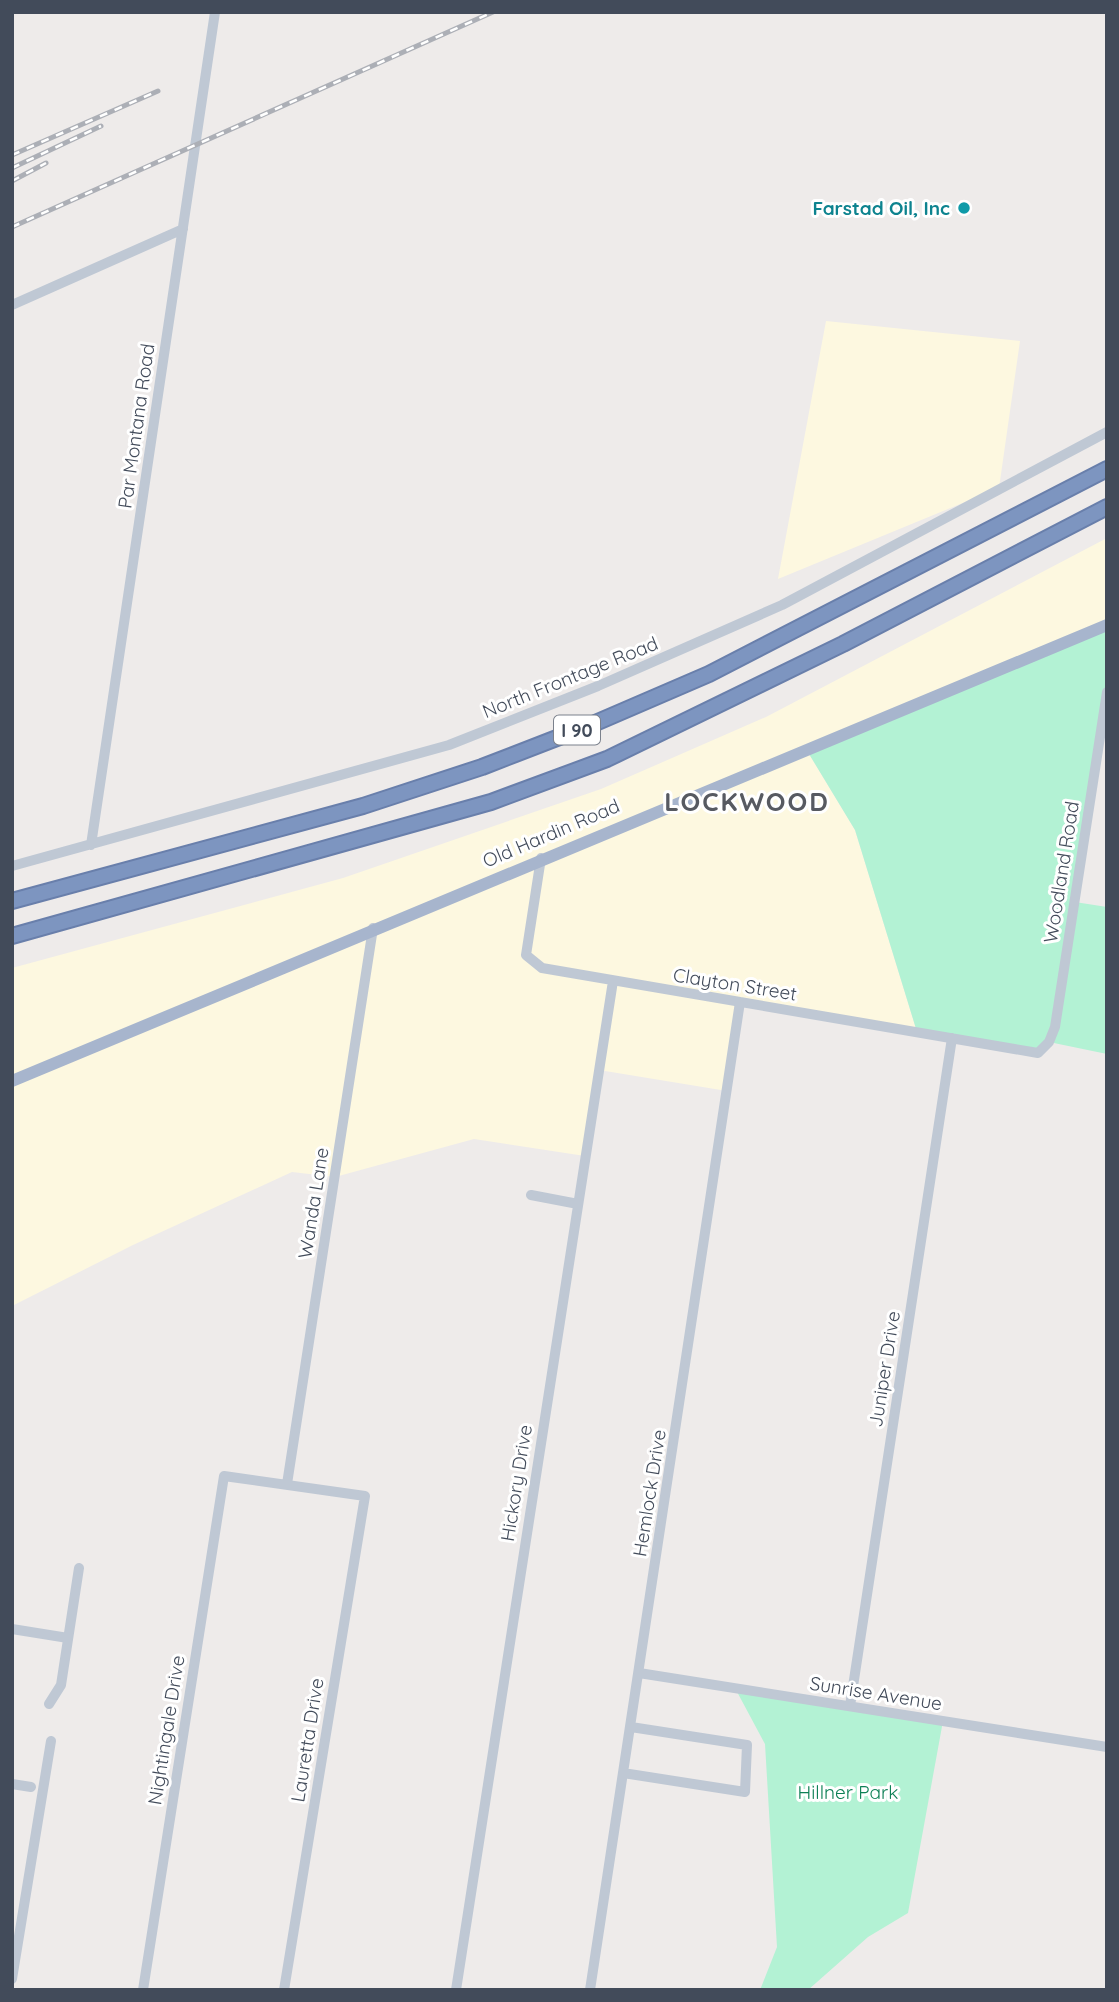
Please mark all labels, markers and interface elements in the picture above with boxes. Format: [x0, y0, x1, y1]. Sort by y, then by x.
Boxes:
place label: Farstad Oil, Inc [812, 196, 950, 220]
marker: Farstad Oil, Inc [956, 200, 972, 216]
street label: Par Montana Road [113, 342, 159, 510]
street label: North Frontage Road [479, 631, 661, 723]
road number: I 90 [554, 716, 600, 744]
district label: LOCKWOOD [664, 785, 830, 818]
street label: Old Hardin Road [479, 793, 623, 873]
street label: Woodland Road [1038, 799, 1084, 945]
street label: Clayton Street [671, 962, 799, 1006]
street label: Wanda Lane [292, 1146, 334, 1260]
street label: Juniper Drive [863, 1309, 905, 1429]
street label: Hickory Drive [495, 1423, 537, 1543]
street label: Hemlock Drive [627, 1428, 671, 1558]
street label: Nightingale Drive [142, 1653, 190, 1807]
street label: Sunrise Avenue [808, 1671, 944, 1715]
street label: Lauretta Drive [285, 1676, 329, 1804]
park label: Hillner Park [798, 1780, 898, 1804]

